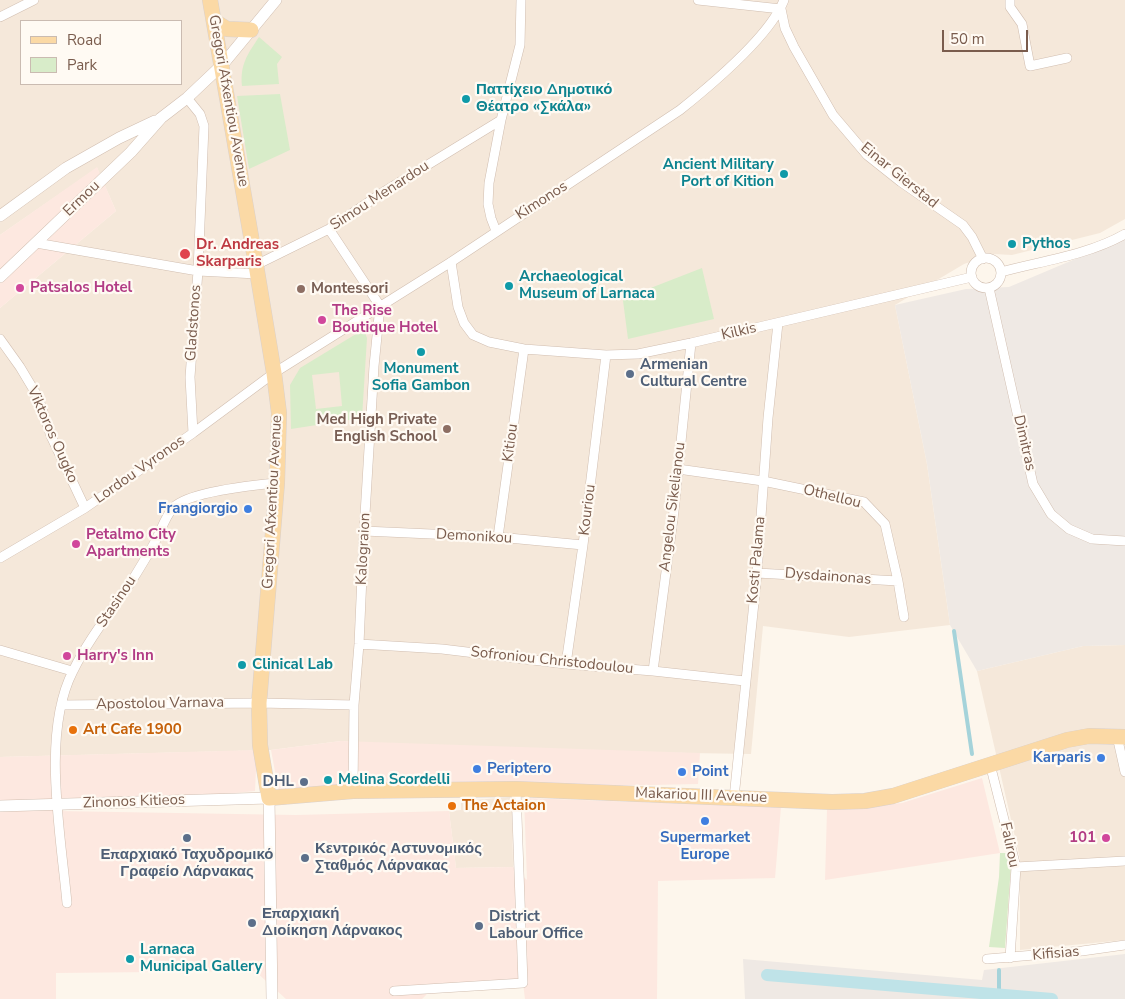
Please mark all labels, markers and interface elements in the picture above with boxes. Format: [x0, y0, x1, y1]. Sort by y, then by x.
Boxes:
street label: Gregori Afxentiou Avenue [204, 14, 252, 188]
legend [20, 20, 182, 85]
scale bar [945, 20, 1031, 52]
text: 50 m [950, 29, 985, 49]
text: Road [67, 30, 102, 50]
text: Park [67, 55, 97, 75]
place label: Παττίχειο Δημοτικό Θέατρο «Σκάλα» [476, 81, 612, 116]
marker: Παττίχειο Δημοτικό Θέατρο «Σκάλα» [460, 93, 472, 105]
street label: Einar Gierstad [857, 139, 941, 213]
place label: Ancient Military Port of Kition [663, 156, 774, 191]
street label: Simou Menardou [327, 157, 433, 235]
marker: Ancient Military Port of Kition [778, 168, 790, 180]
street label: Ermou [60, 177, 104, 221]
street label: Kimonos [513, 178, 571, 224]
place label: Pythos [1022, 235, 1070, 253]
place label: Dr. Andreas Skarparis [196, 236, 279, 271]
marker: Pythos [1006, 238, 1018, 250]
marker: Dr. Andreas Skarparis [178, 247, 192, 261]
place label: Archaeological Museum of Larnaca [519, 268, 655, 303]
place label: Patsalos Hotel [30, 279, 132, 297]
place label: Montessori [311, 280, 388, 298]
marker: Archaeological Museum of Larnaca [503, 280, 515, 292]
marker: Patsalos Hotel [14, 282, 26, 294]
marker: Montessori [295, 283, 307, 295]
street label: Gladstonos [182, 284, 206, 362]
place label: The Rise Boutique Hotel [332, 302, 438, 337]
marker: The Rise Boutique Hotel [316, 314, 328, 326]
street label: Kilkis [720, 319, 758, 345]
marker: Monument Sofia Gambon [415, 346, 427, 358]
place label: Armenian Cultural Centre [640, 356, 747, 391]
place label: Monument Sofia Gambon [372, 360, 470, 395]
marker: Armenian Cultural Centre [624, 368, 636, 380]
street label: Viktoros Ougko [23, 384, 81, 486]
place label: Med High Private English School [316, 411, 437, 446]
street label: Dimitras [1009, 413, 1039, 473]
street label: Gregori Afxentiou Avenue [259, 415, 287, 589]
marker: Med High Private English School [441, 423, 453, 435]
street label: Kitiou [499, 423, 523, 463]
street label: Lordou Vyronos [91, 432, 189, 508]
street label: Angelou Sikelianou [656, 441, 690, 573]
street label: Othellou [801, 481, 863, 513]
street label: Kouriou [576, 483, 600, 537]
place label: Frangiorgio [158, 500, 238, 518]
marker: Frangiorgio [242, 503, 254, 515]
street label: Kalograion [353, 512, 375, 586]
street label: Kosti Palama [744, 516, 770, 604]
place label: Petalmo City Apartments [86, 526, 176, 561]
street label: Demonikou [435, 526, 513, 548]
marker: Petalmo City Apartments [70, 538, 82, 550]
street label: Dysdainonas [784, 565, 872, 589]
street label: Stasinou [93, 573, 141, 631]
street label: Sofroniou Christodoulou [470, 644, 634, 678]
place label: Harry's Inn [77, 647, 154, 665]
marker: Harry's Inn [61, 650, 73, 662]
place label: Clinical Lab [252, 656, 333, 674]
marker: Clinical Lab [236, 659, 248, 671]
street label: Apostolou Varnava [96, 694, 224, 714]
place label: Art Cafe 1900 [83, 721, 182, 739]
marker: Art Cafe 1900 [67, 724, 79, 736]
place label: Karparis [1033, 749, 1091, 767]
marker: Karparis [1095, 752, 1107, 764]
place label: Periptero [487, 760, 551, 778]
marker: Periptero [471, 763, 483, 775]
place label: Point [692, 763, 728, 781]
marker: Point [676, 766, 688, 778]
place label: Melina Scordelli [338, 771, 450, 789]
place label: DHL [263, 773, 294, 791]
marker: Melina Scordelli [322, 774, 334, 786]
marker: DHL [298, 776, 310, 788]
street label: Makariou III Avenue [635, 785, 767, 807]
street label: Zinonos Kitieos [83, 791, 185, 813]
place label: The Actaion [462, 797, 546, 815]
marker: The Actaion [446, 800, 458, 812]
marker: Supermarket Europe [699, 815, 711, 827]
street label: Falirou [995, 821, 1023, 869]
place label: Supermarket Europe [660, 829, 750, 864]
place label: 101 [1069, 829, 1096, 847]
marker: Επαρχιακό Ταχυδρομικό Γραφείο Λάρνακας [181, 832, 193, 844]
marker: 101 [1100, 832, 1112, 844]
place label: Κεντρικός Αστυνομικός Σταθμός Λάρνακας [315, 840, 482, 875]
place label: Επαρχιακό Ταχυδρομικό Γραφείο Λάρνακας [101, 846, 273, 881]
marker: Κεντρικός Αστυνομικός Σταθμός Λάρνακας [299, 852, 311, 864]
place label: Επαρχιακή Διοίκηση Λάρνακος [262, 905, 403, 940]
place label: District Labour Office [489, 908, 583, 943]
marker: Επαρχιακή Διοίκηση Λάρνακος [246, 917, 258, 929]
marker: District Labour Office [473, 920, 485, 932]
place label: Larnaca Municipal Gallery [140, 941, 262, 976]
street label: Kifisias [1032, 943, 1080, 965]
marker: Larnaca Municipal Gallery [124, 953, 136, 965]

